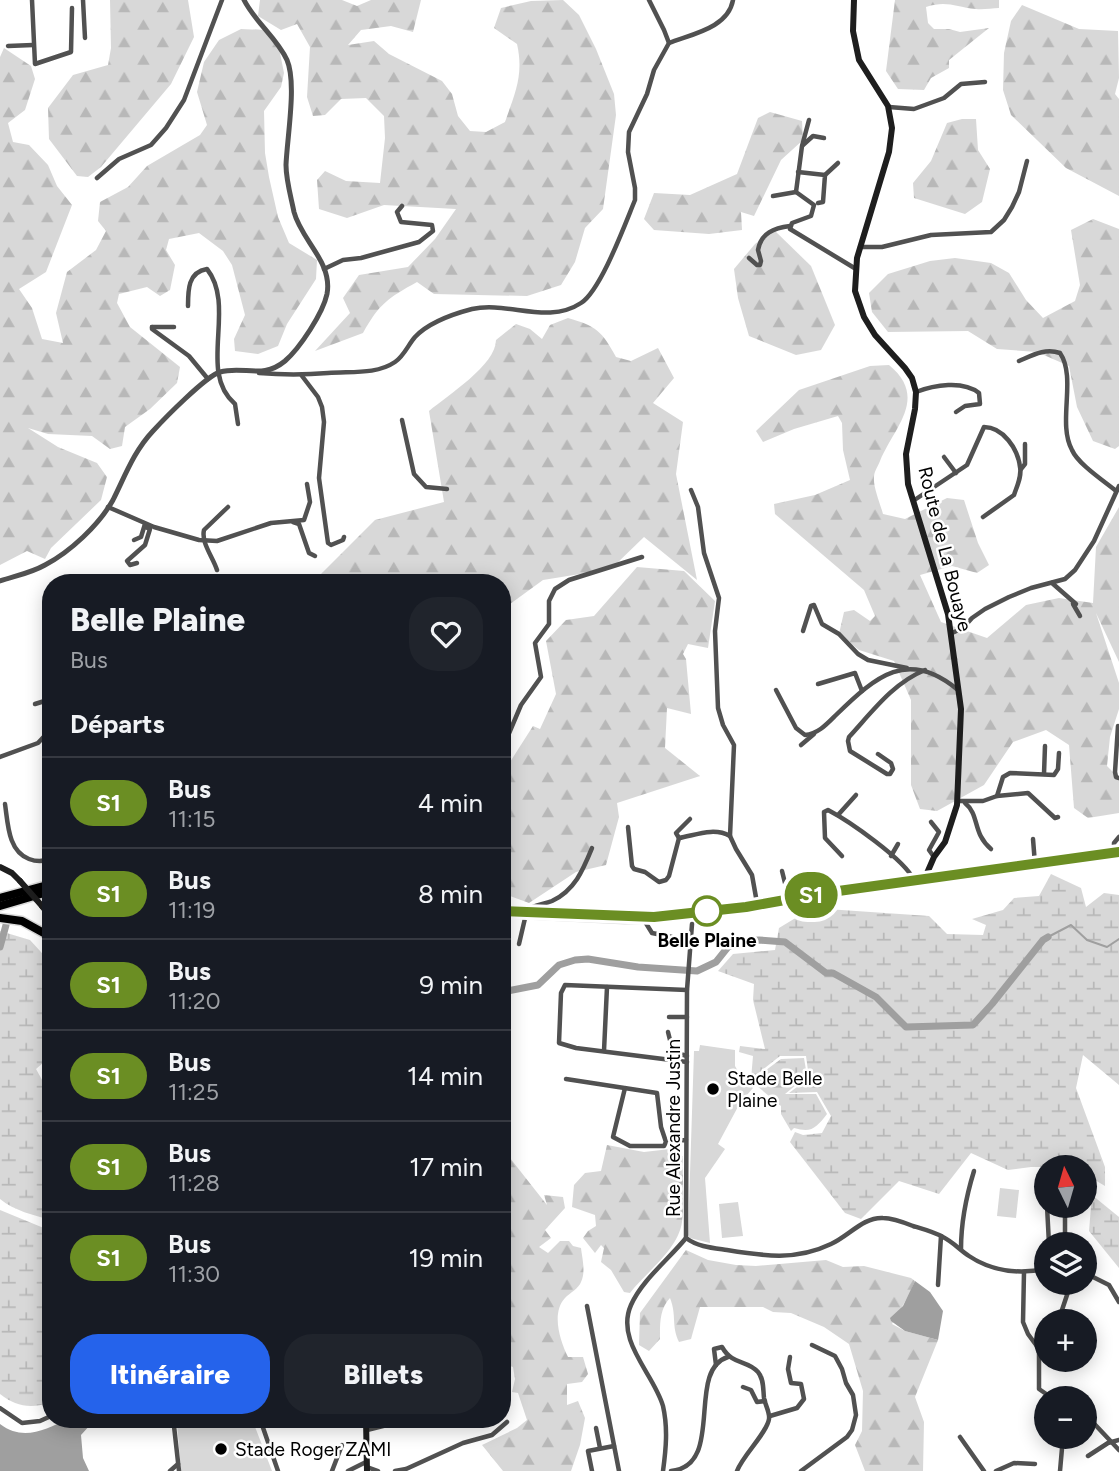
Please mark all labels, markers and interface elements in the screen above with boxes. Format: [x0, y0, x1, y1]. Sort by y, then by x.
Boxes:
street label: Route de La Bouaye [913, 464, 977, 634]
button: heart [409, 597, 483, 671]
text: Belle Plaine [70, 600, 245, 639]
text: Bus [70, 646, 108, 674]
text: Départs [70, 708, 165, 740]
text: Bus [168, 773, 211, 805]
text: 4 min [418, 787, 483, 819]
text: S1 [96, 788, 121, 817]
text: 11:15 [168, 805, 216, 833]
text: Bus [168, 864, 211, 896]
line badge: S1 [780, 872, 842, 918]
text: 8 min [418, 878, 483, 910]
text: S1 [96, 879, 121, 908]
text: S1 [799, 880, 823, 909]
text: 11:19 [168, 896, 215, 924]
marker: Belle Plaine [692, 896, 722, 926]
place label: Belle Plaine [657, 929, 757, 952]
text: Bus [168, 955, 211, 987]
text: 9 min [419, 969, 483, 1001]
text: S1 [96, 970, 121, 999]
text: 11:20 [168, 987, 220, 1015]
street label: Rue Alexandre Justin [662, 1039, 685, 1217]
text: Bus [168, 1046, 211, 1078]
text: 14 min [407, 1060, 483, 1092]
text: S1 [96, 1061, 121, 1090]
place label: Stade Belle Plaine [727, 1067, 822, 1112]
text: 11:25 [168, 1078, 219, 1106]
marker: Stade Belle Plaine [705, 1081, 721, 1097]
text: Bus [168, 1137, 211, 1169]
text: 17 min [409, 1151, 483, 1183]
text: S1 [96, 1152, 121, 1181]
north arrow [1034, 1155, 1097, 1218]
map controls [1034, 1155, 1097, 1449]
text: 11:28 [168, 1169, 220, 1197]
text: Bus [168, 1228, 211, 1260]
button: layers [1034, 1232, 1097, 1295]
text: 19 min [408, 1242, 483, 1274]
text: S1 [96, 1243, 121, 1272]
text: 11:30 [168, 1260, 220, 1288]
button: + [1034, 1309, 1097, 1372]
button: Itinéraire [70, 1334, 270, 1414]
button: Billets [284, 1334, 483, 1414]
button: − [1034, 1386, 1097, 1449]
place label: Stade Roger ZAMI [235, 1438, 392, 1461]
marker: Stade Roger ZAMI [213, 1441, 229, 1457]

